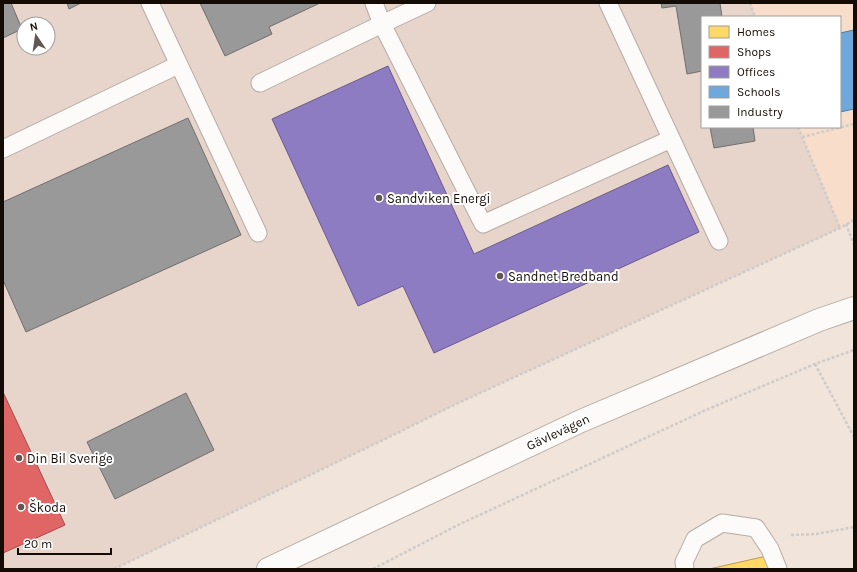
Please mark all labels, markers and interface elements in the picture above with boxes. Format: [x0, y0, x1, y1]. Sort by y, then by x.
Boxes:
north arrow [16, 16, 56, 56]
legend [701, 16, 841, 128]
text: N [29, 20, 39, 34]
text: Homes [737, 25, 775, 39]
text: Shops [737, 45, 771, 59]
text: Offices [737, 65, 775, 79]
text: Schools [737, 85, 780, 99]
text: Industry [737, 105, 783, 119]
place label: Sandviken Energi [387, 191, 490, 206]
marker: Sandviken Energi [374, 193, 384, 203]
place label: Sandnet Bredband [508, 269, 619, 284]
marker: Sandnet Bredband [495, 271, 505, 281]
street label: Gävlevägen [524, 411, 592, 453]
place label: Din Bil Sverige [27, 451, 113, 466]
marker: Din Bil Sverige [14, 453, 24, 463]
place label: Škoda [29, 499, 66, 515]
marker: Škoda [16, 502, 26, 512]
scale bar [18, 530, 111, 556]
text: 20 m [24, 537, 52, 551]

